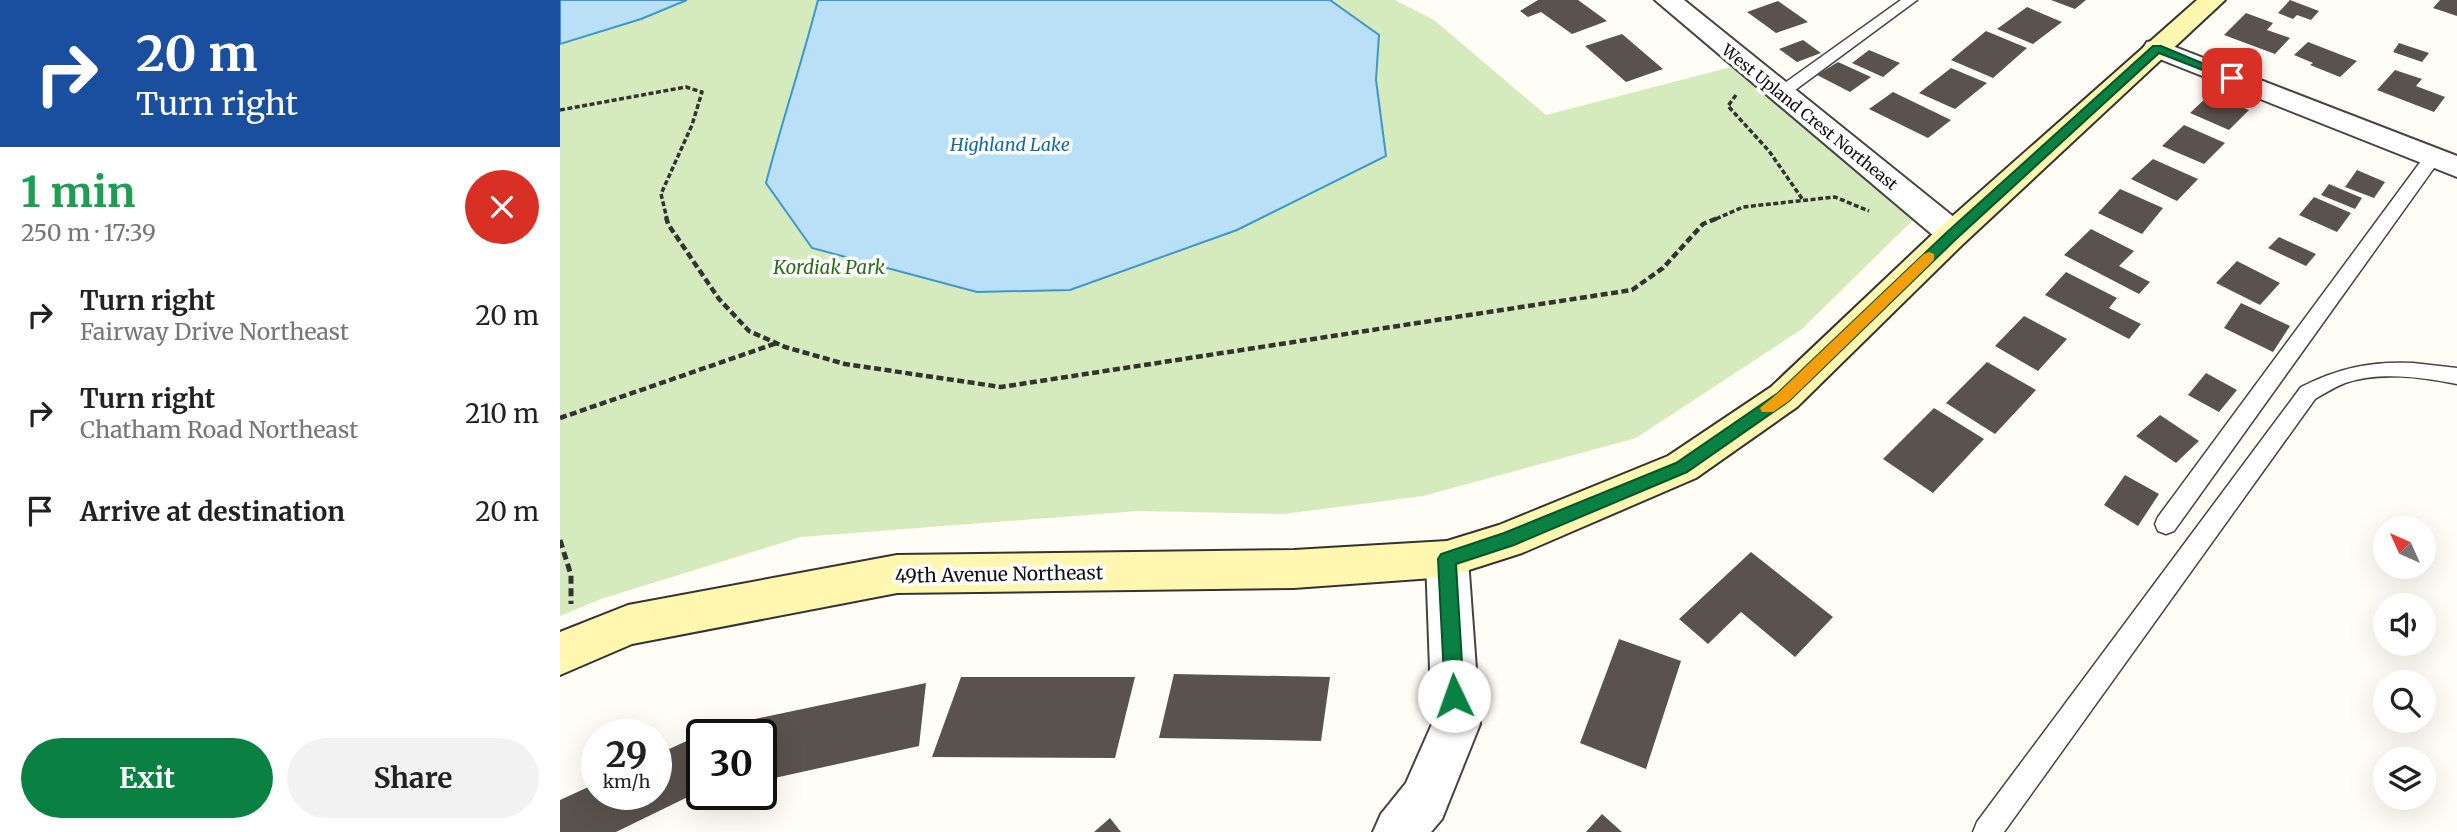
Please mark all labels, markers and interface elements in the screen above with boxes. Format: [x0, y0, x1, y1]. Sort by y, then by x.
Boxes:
text: 20 m [136, 23, 257, 84]
icon: right [21, 28, 112, 119]
street label: West Upland Crest Northeast [1717, 39, 1903, 195]
pin [2202, 48, 2262, 108]
icon: arrive [2213, 59, 2251, 97]
text: Turn right [136, 84, 298, 124]
water label: Highland Lake [949, 133, 1070, 156]
text: 1 min [21, 166, 135, 218]
button: close [465, 170, 539, 244]
text: 250 m · 17:39 [21, 218, 156, 247]
park label: Kordiak Park [772, 255, 885, 279]
text: Turn right [80, 284, 215, 317]
icon: right [21, 296, 59, 334]
text: 20 m [475, 299, 539, 332]
text: Fairway Drive Northeast [80, 317, 349, 346]
text: Turn right [80, 382, 215, 415]
icon: right [21, 394, 59, 432]
text: 210 m [465, 397, 539, 430]
text: Chatham Road Northeast [80, 415, 358, 444]
icon: arrive [21, 492, 59, 530]
text: Arrive at destination [80, 495, 345, 528]
text: 20 m [475, 495, 539, 528]
north arrow [2373, 516, 2436, 579]
map controls [2373, 516, 2436, 810]
street label: 49th Avenue Northeast [895, 560, 1104, 588]
button: sound [2373, 593, 2436, 656]
position arrow [1417, 659, 1491, 733]
button: search [2373, 670, 2436, 733]
speed limit sign: 30 [686, 719, 777, 810]
text: 29 [606, 733, 647, 777]
button: Exit [21, 738, 273, 818]
button: Share [287, 738, 539, 818]
button: layers [2373, 747, 2436, 810]
text: km/h [603, 770, 650, 793]

